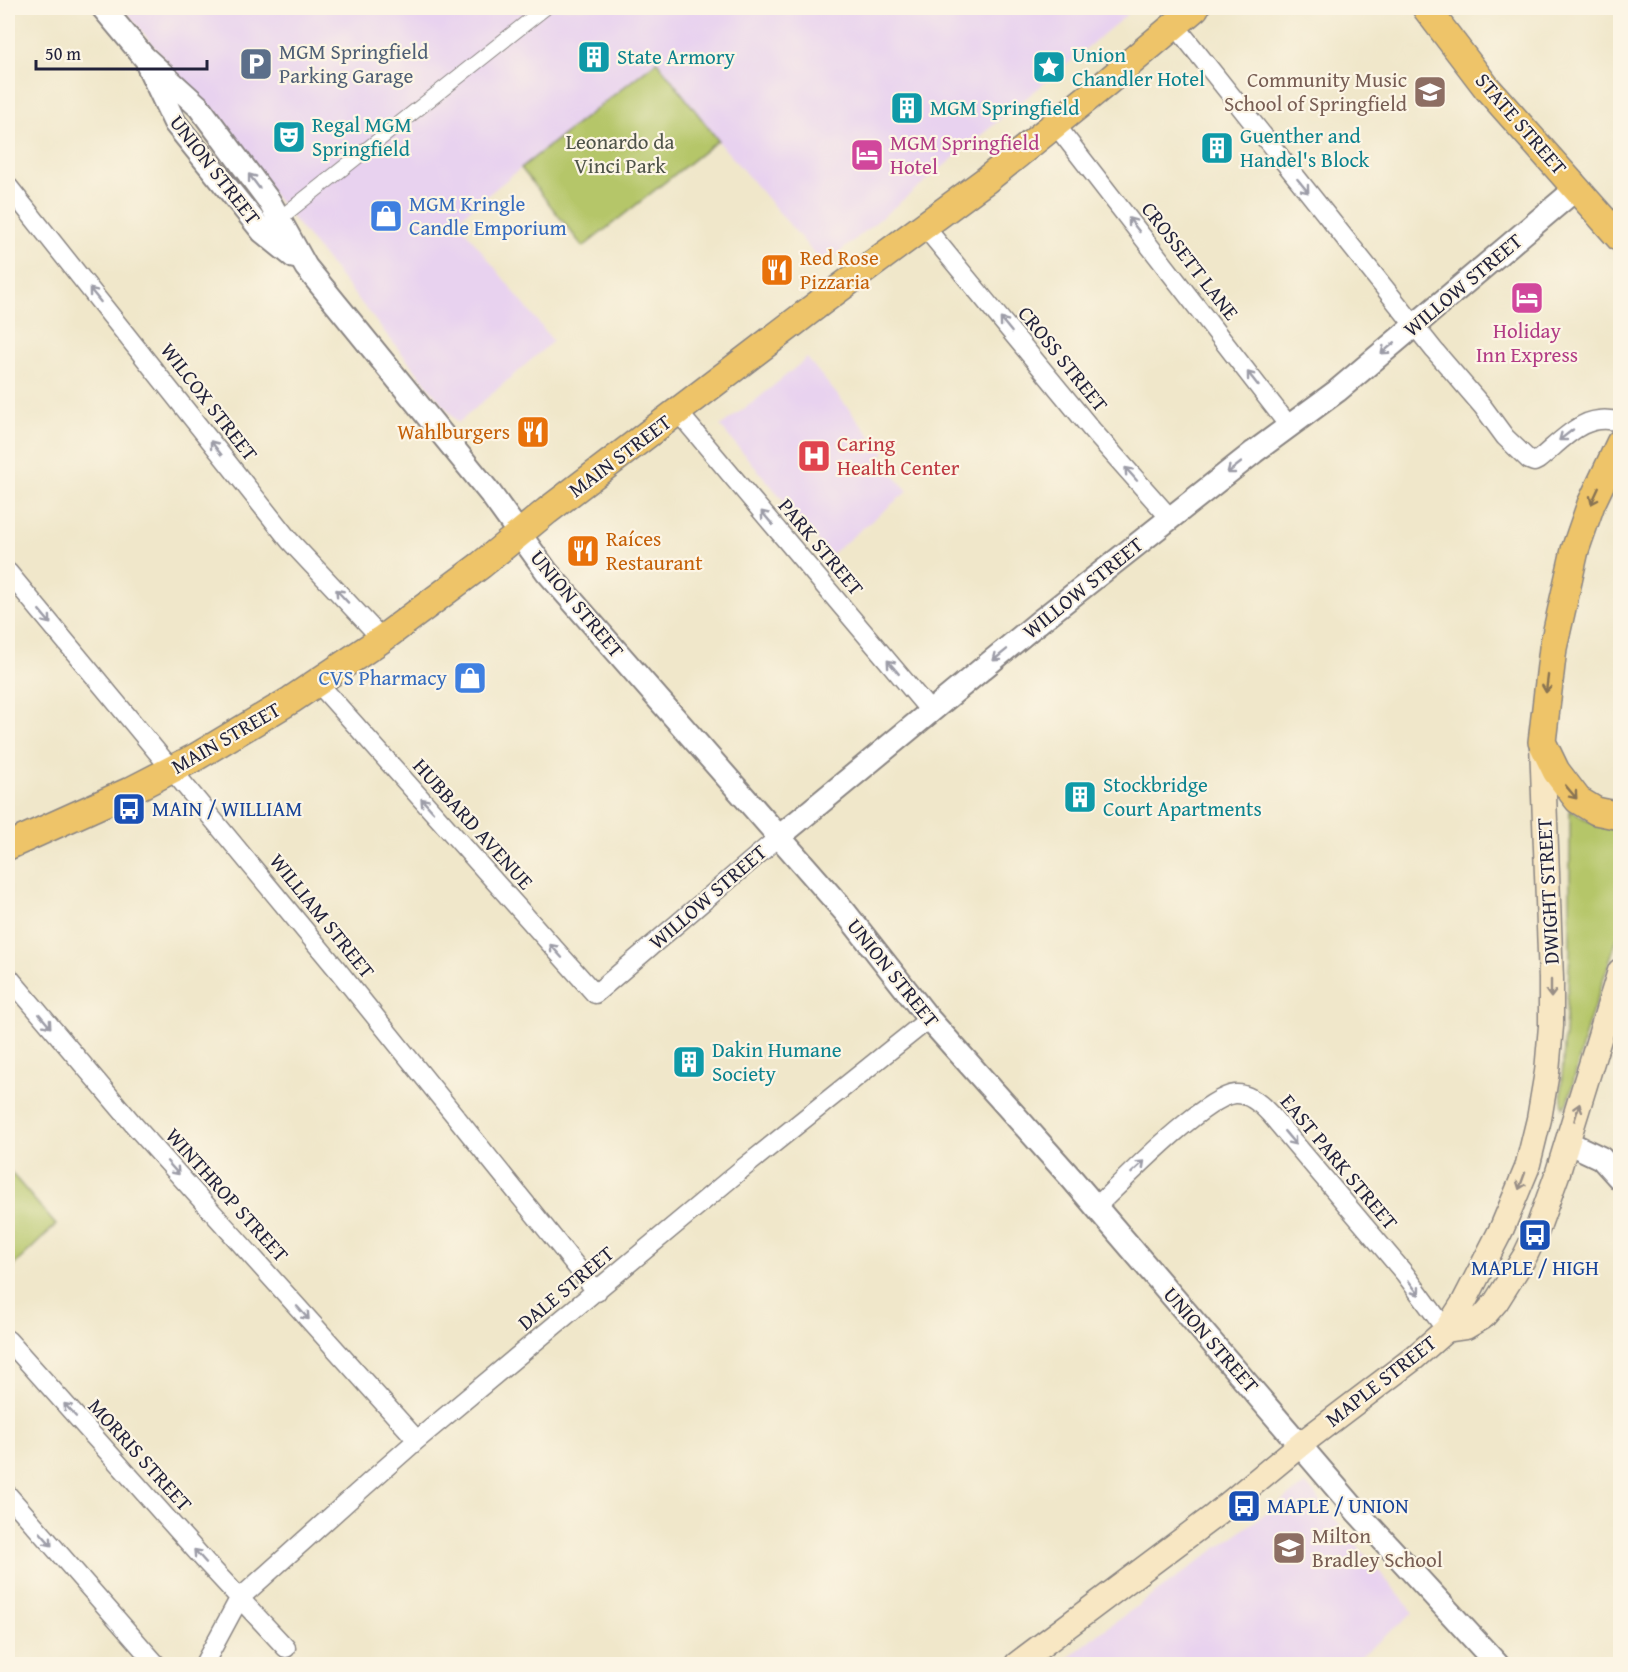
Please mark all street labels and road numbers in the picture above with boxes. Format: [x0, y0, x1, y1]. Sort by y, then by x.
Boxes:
street label: STATE STREET [1468, 66, 1575, 182]
street label: UNION STREET [162, 108, 268, 232]
street label: CROSSETT LANE [1134, 195, 1247, 327]
street label: WILLOW STREET [1396, 225, 1529, 344]
street label: CROSS STREET [1011, 299, 1116, 419]
street label: WILCOX STREET [153, 336, 266, 468]
street label: MAIN STREET [562, 406, 678, 505]
street label: PARK STREET [771, 491, 872, 602]
street label: WILLOW STREET [1016, 529, 1150, 646]
street label: UNION STREET [523, 543, 632, 664]
street label: MAIN STREET [165, 694, 286, 781]
street label: HUBBARD AVENUE [406, 751, 541, 897]
street label: DWIGHT STREET [1528, 817, 1567, 965]
street label: WILLOW STREET [642, 837, 774, 957]
street label: WILLIAM STREET [262, 846, 383, 985]
street label: UNION STREET [840, 912, 947, 1034]
street label: EAST PARK STREET [1273, 1087, 1406, 1237]
street label: WINTHROP STREET [158, 1121, 296, 1269]
street label: DALE STREET [511, 1238, 621, 1337]
street label: UNION STREET [1156, 1280, 1267, 1400]
street label: MAPLE STREET [1318, 1327, 1443, 1434]
street label: MORRIS STREET [81, 1391, 200, 1518]

